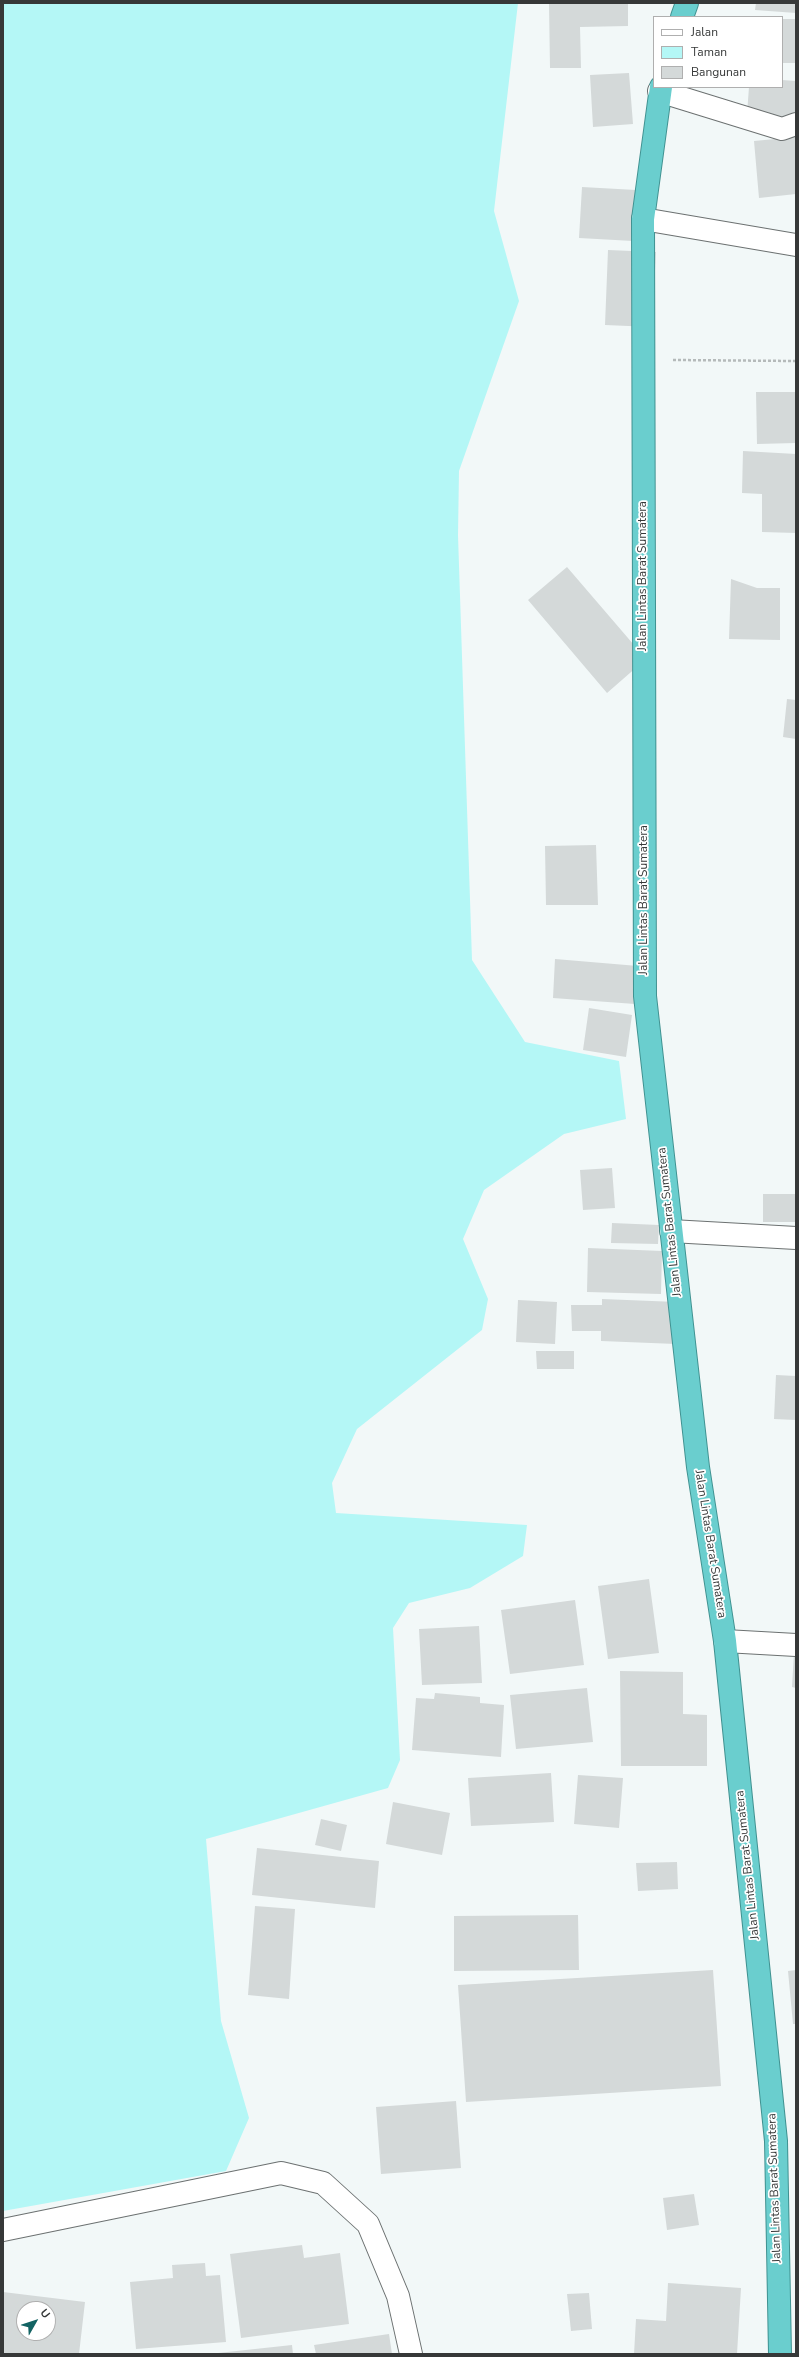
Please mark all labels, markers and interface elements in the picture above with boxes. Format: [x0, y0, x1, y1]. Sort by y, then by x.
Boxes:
legend [653, 16, 783, 88]
text: Jalan [691, 24, 718, 40]
text: Taman [691, 44, 727, 60]
text: Bangunan [691, 64, 746, 80]
street label: Jalan Lintas Barat Sumatera [636, 501, 650, 651]
street label: Jalan Lintas Barat Sumatera [637, 825, 651, 975]
street label: Jalan Lintas Barat Sumatera [655, 1147, 685, 1297]
street label: Jalan Lintas Barat Sumatera [691, 1469, 729, 1619]
street label: Jalan Lintas Barat Sumatera [733, 1790, 763, 1940]
street label: Jalan Lintas Barat Sumatera [765, 2113, 785, 2263]
north arrow [16, 2301, 56, 2341]
text: U [37, 2306, 53, 2322]

